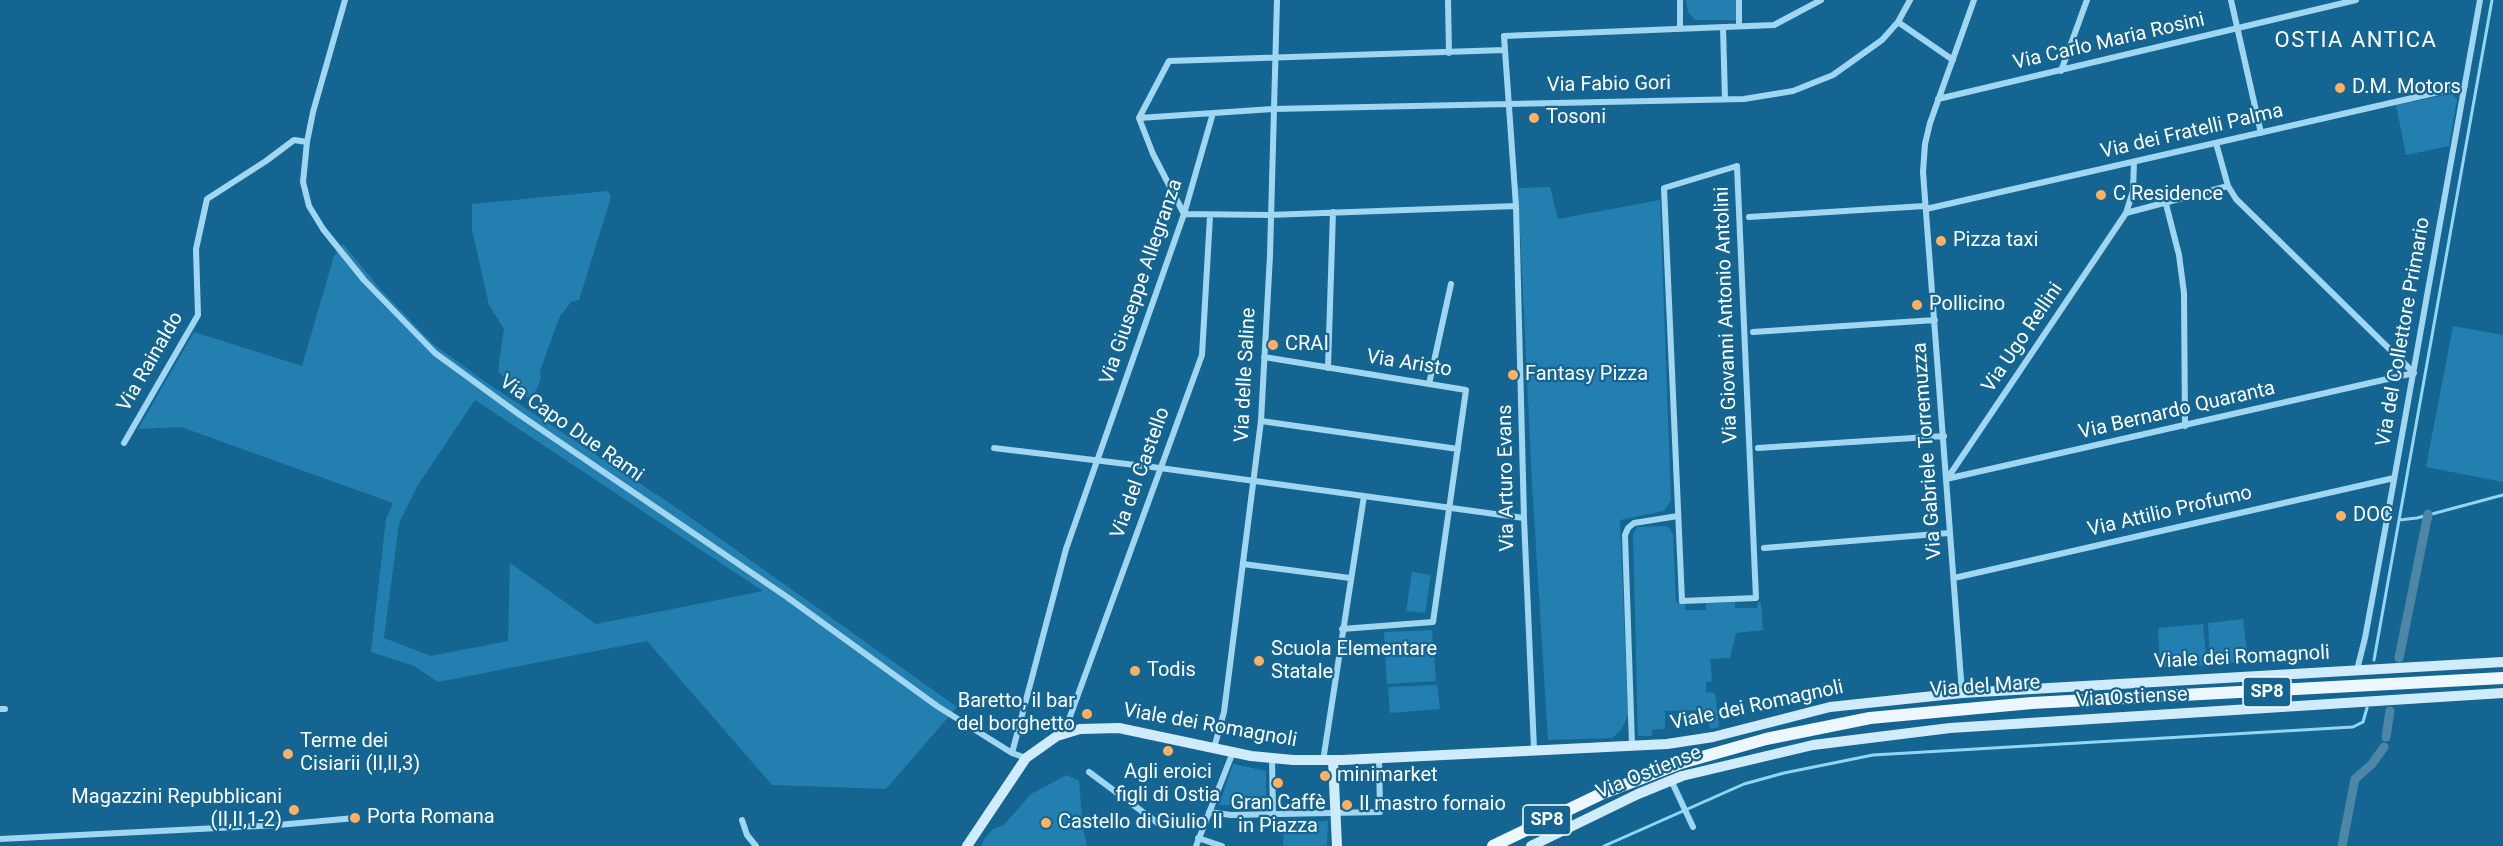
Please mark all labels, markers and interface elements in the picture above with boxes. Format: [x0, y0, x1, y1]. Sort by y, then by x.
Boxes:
street label: Via Carlo Maria Rosini [2011, 8, 2207, 76]
district label: OSTIA ANTICA [2275, 28, 2437, 54]
street label: Via Fabio Gori [1547, 72, 1671, 98]
place label: D.M. Motors [2352, 76, 2461, 100]
marker: D.M. Motors [2333, 81, 2347, 95]
street label: Via dei Fratelli Palma [2098, 99, 2286, 165]
place label: Tosoni [1546, 106, 1606, 130]
marker: Tosoni [1527, 111, 1541, 125]
street label: Via Giuseppe Allegranza [1096, 176, 1188, 388]
place label: C Residence [2113, 183, 2223, 207]
street label: Via Giovanni Antonio Antolini [1711, 186, 1743, 444]
marker: C Residence [2094, 188, 2108, 202]
street label: Via del Collettore Primario [2372, 216, 2436, 448]
place label: Pizza taxi [1953, 229, 2038, 253]
marker: Pizza taxi [1934, 234, 1948, 248]
street label: Via Ugo Rellini [1977, 278, 2069, 398]
place label: Pollicino [1929, 293, 2005, 317]
marker: Pollicino [1910, 298, 1924, 312]
street label: Via delle Saline [1230, 307, 1262, 443]
street label: Via Rainaldo [113, 308, 189, 416]
place label: CRAI [1285, 333, 1329, 357]
marker: CRAI [1266, 338, 1280, 352]
street label: Via Gabriele Torremuzza [1908, 342, 1948, 560]
street label: Via Aristo [1365, 345, 1453, 383]
place label: Fantasy Pizza [1525, 363, 1648, 387]
marker: Fantasy Pizza [1506, 368, 1520, 382]
street label: Via Capo Due Rami [494, 370, 648, 488]
street label: Via Bernardo Quaranta [2076, 377, 2278, 445]
street label: Via del Castello [1106, 404, 1176, 542]
street label: Via Arturo Evans [1494, 404, 1520, 552]
street label: Via Attilio Profumo [2086, 481, 2254, 543]
place label: DOC [2353, 504, 2393, 528]
marker: DOC [2334, 509, 2348, 523]
place label: Scuola Elementare Statale [1271, 638, 1437, 685]
street label: Viale dei Romagnoli [2153, 641, 2331, 675]
marker: Scuola Elementare Statale [1252, 654, 1266, 668]
place label: Todis [1147, 659, 1196, 683]
marker: Todis [1128, 664, 1142, 678]
street label: Via del Mare [1929, 671, 2041, 703]
street label: Viale dei Romagnoli [1668, 676, 1846, 736]
road number: SP8 [2243, 677, 2291, 707]
street label: Via Ostiense [2076, 683, 2188, 713]
place label: Baretto, il bar del borghetto [957, 690, 1075, 737]
street label: Viale dei Romagnoli [1121, 699, 1299, 753]
marker: Baretto, il bar del borghetto [1080, 707, 1094, 721]
place label: Terme dei Cisiarii (II,II,3) [300, 730, 420, 777]
street label: Via Ostiense [1593, 741, 1705, 805]
marker: Agli eroici figli di Ostia [1161, 744, 1175, 758]
marker: Terme dei Cisiarii (II,II,3) [281, 747, 295, 761]
place label: Agli eroici figli di Ostia [1116, 761, 1220, 808]
place label: minimarket [1337, 764, 1438, 788]
marker: minimarket [1318, 769, 1332, 783]
marker: Gran Caffè in Piazza [1271, 776, 1285, 790]
place label: Magazzini Repubblicani (II,II,1-2) [71, 786, 282, 833]
place label: Gran Caffè in Piazza [1230, 792, 1326, 839]
place label: Il mastro fornaio [1359, 793, 1506, 817]
marker: Il mastro fornaio [1340, 798, 1354, 812]
marker: Magazzini Repubblicani (II,II,1-2) [287, 803, 301, 817]
road number: SP8 [1523, 805, 1571, 835]
place label: Porta Romana [367, 806, 495, 830]
marker: Porta Romana [348, 811, 362, 825]
place label: Castello di Giulio II [1058, 811, 1223, 835]
marker: Castello di Giulio II [1039, 816, 1053, 830]

